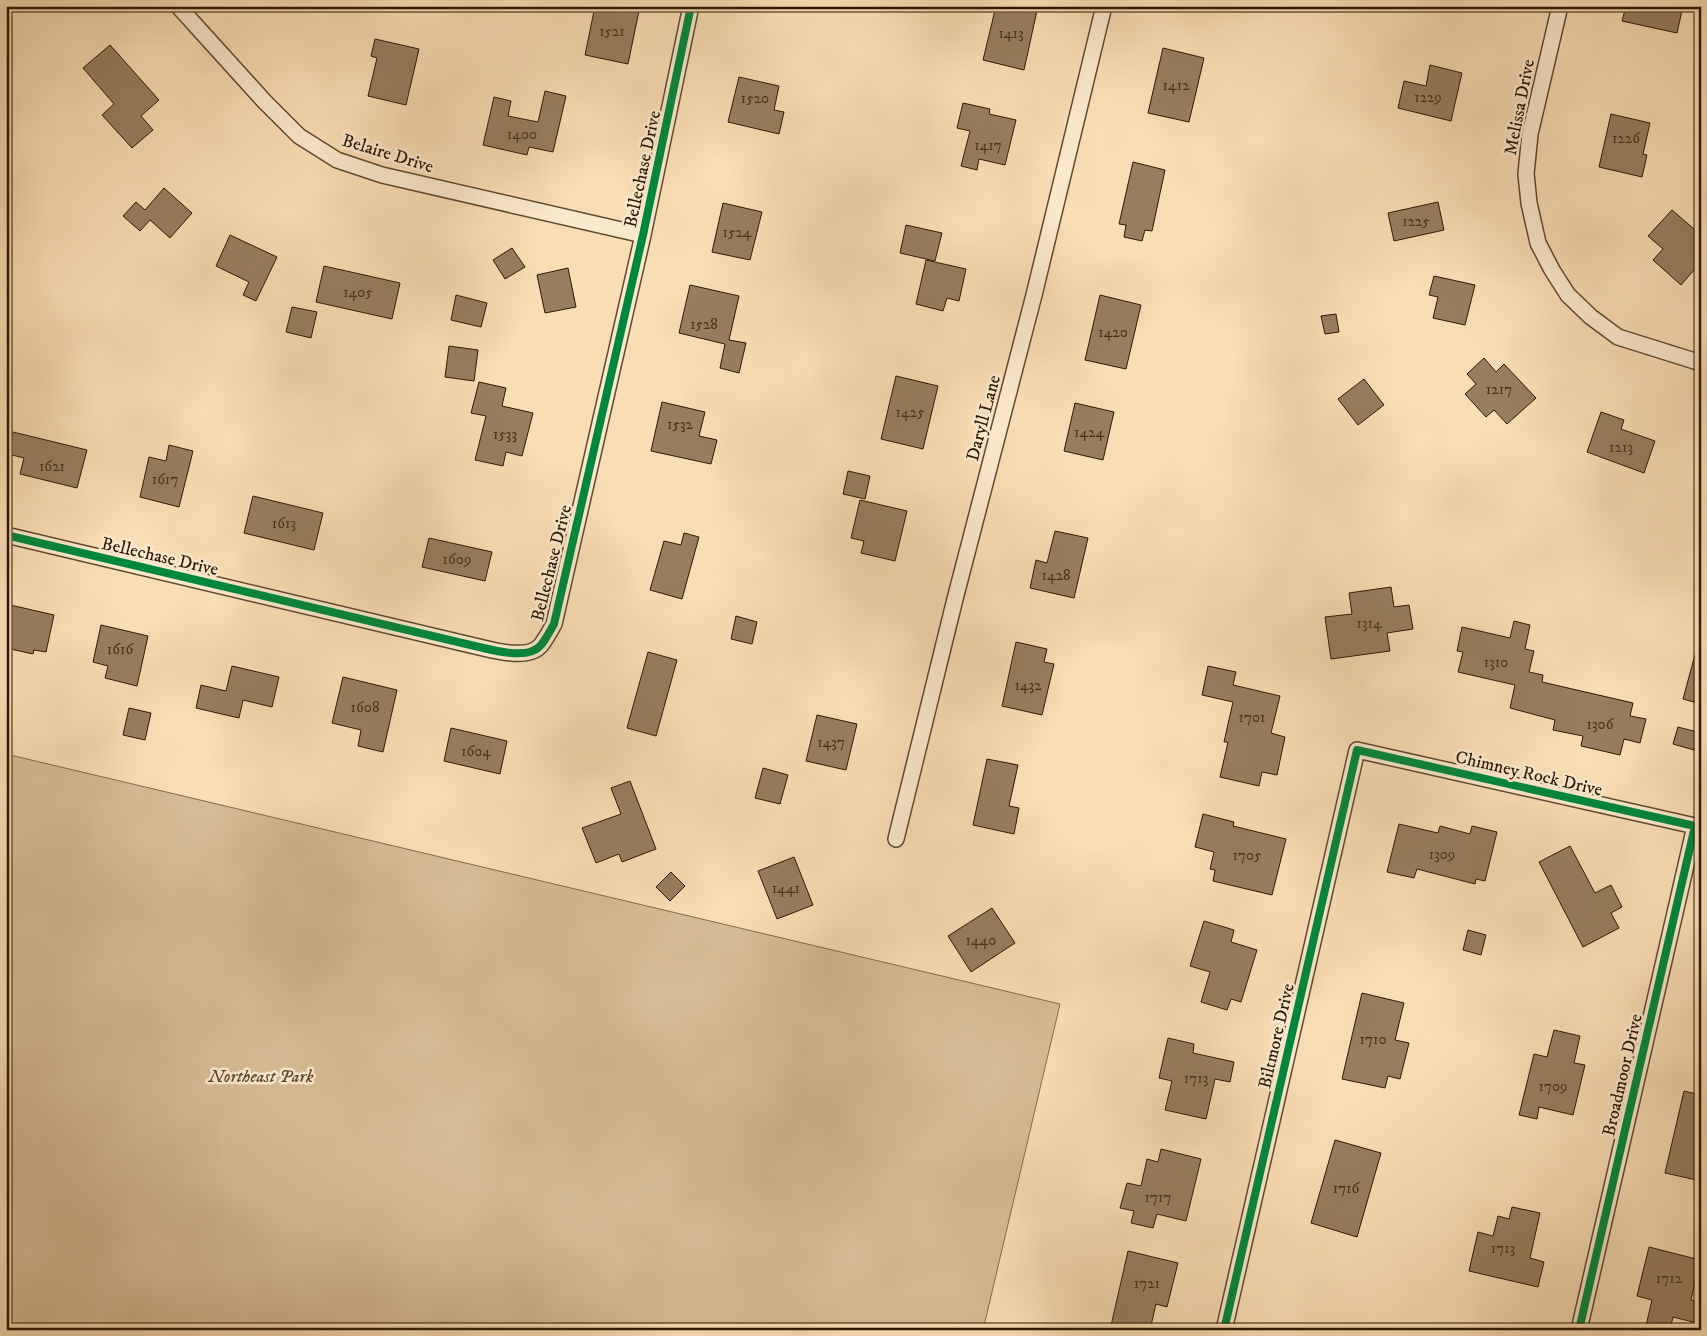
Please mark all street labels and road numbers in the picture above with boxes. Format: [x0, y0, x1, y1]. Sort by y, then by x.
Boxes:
street label: Melissa Drive [1500, 57, 1540, 157]
street label: Bellechase Drive [620, 109, 666, 230]
street label: Belaire Drive [339, 130, 436, 178]
street label: Daryll Lane [962, 373, 1006, 464]
street label: Bellechase Drive [527, 503, 577, 624]
street label: Bellechase Drive [99, 533, 220, 581]
street label: Chimney Rock Drive [1453, 746, 1604, 802]
street label: Biltmore Drive [1254, 981, 1300, 1091]
street label: Broadmoor Drive [1598, 1012, 1648, 1139]

